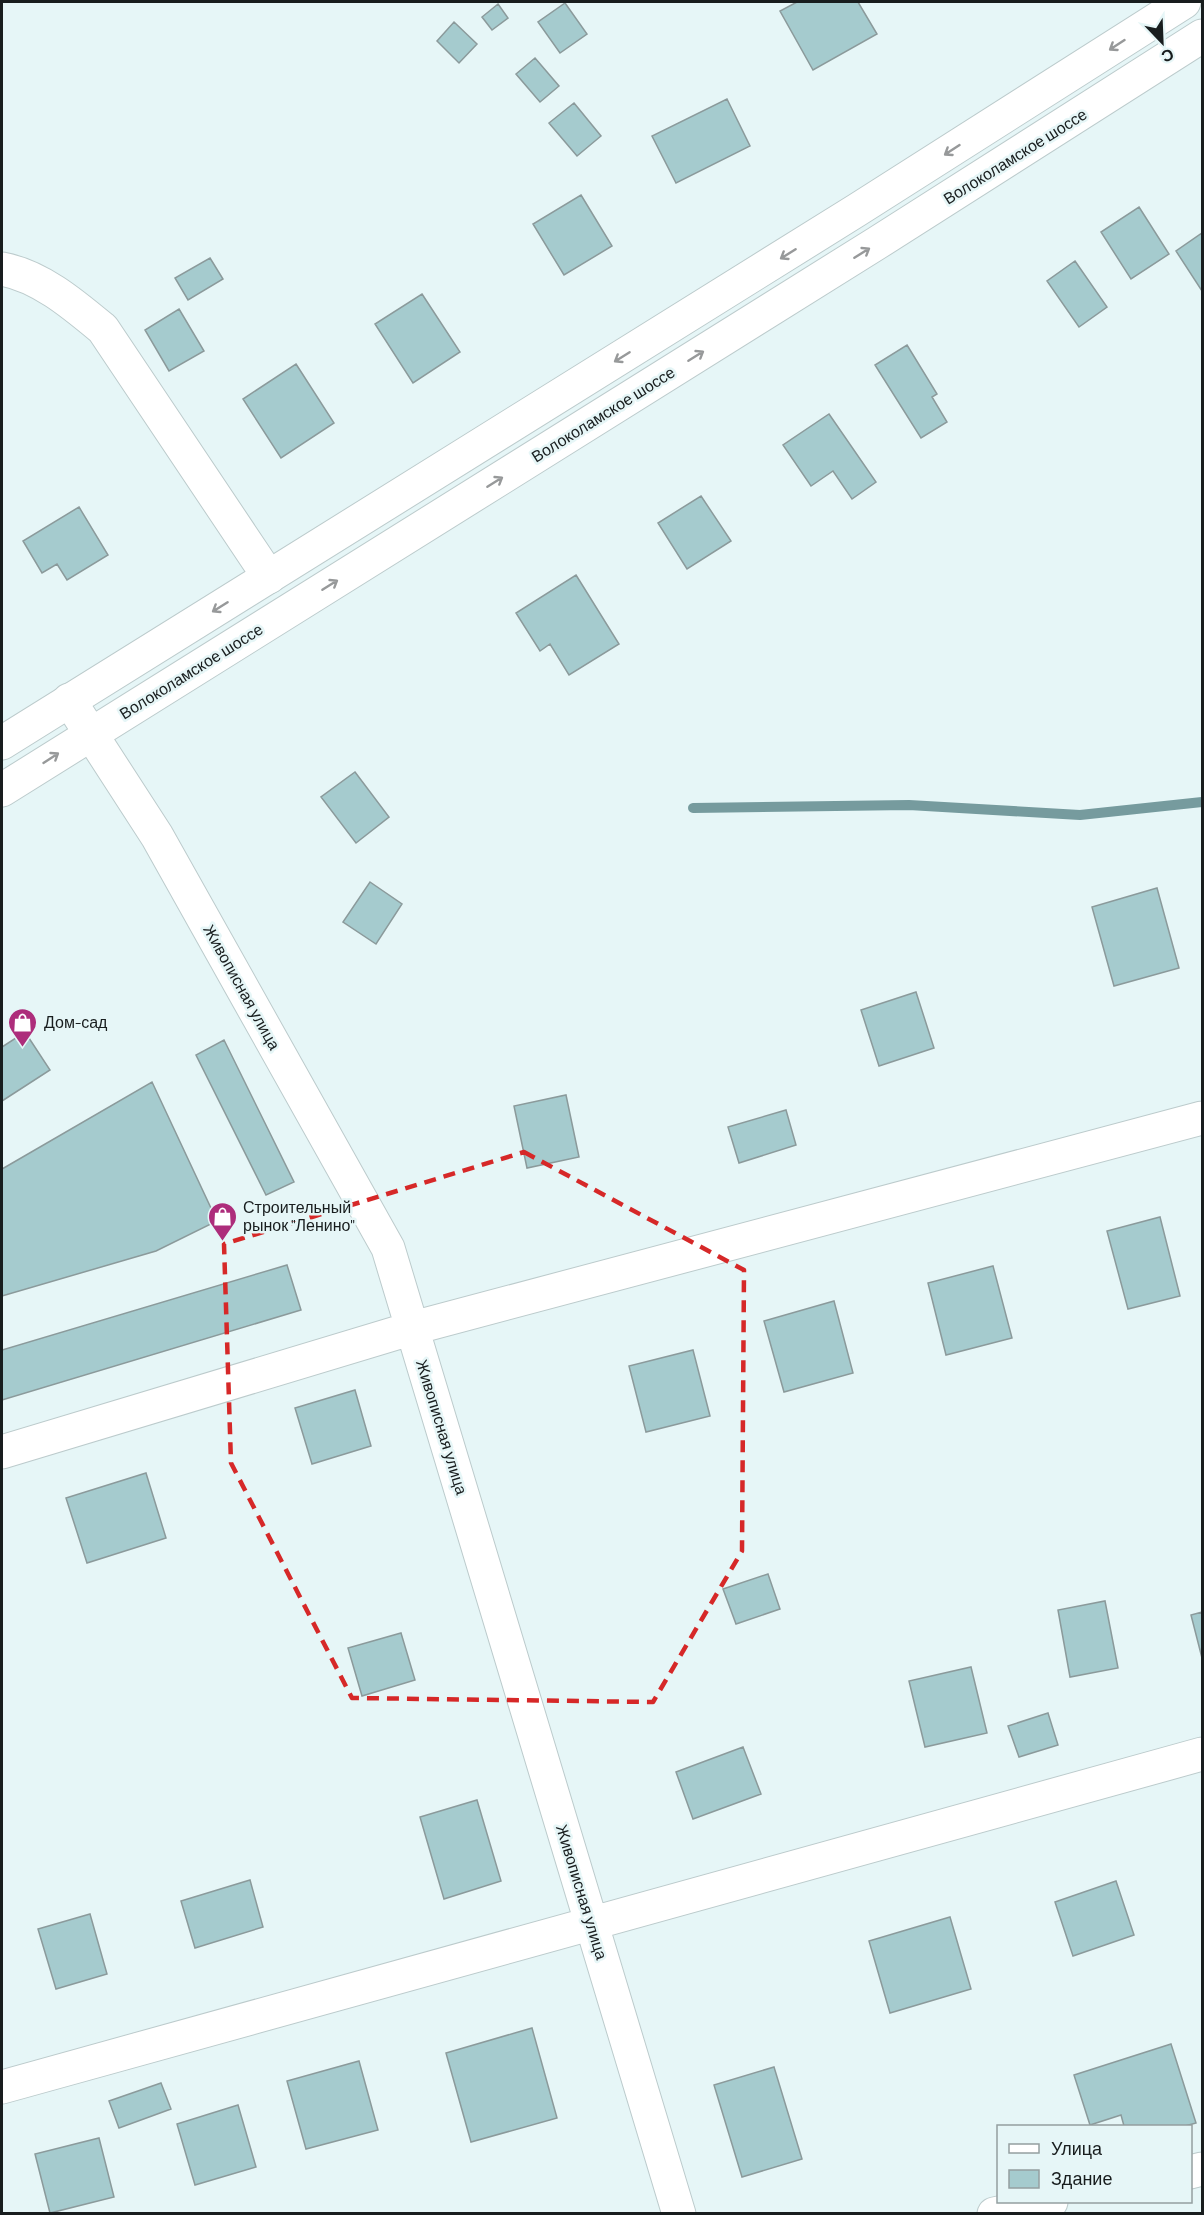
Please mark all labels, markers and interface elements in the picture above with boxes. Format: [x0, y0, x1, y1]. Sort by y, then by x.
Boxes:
north arrow [1132, 12, 1192, 72]
one-way arrow [1109, 39, 1126, 51]
text: С [1159, 45, 1177, 67]
street label: Волоколамское шоссе [940, 104, 1090, 207]
one-way arrow [944, 143, 961, 156]
one-way arrow [853, 247, 869, 259]
one-way arrow [780, 248, 797, 260]
one-way arrow [687, 350, 704, 362]
one-way arrow [614, 352, 631, 364]
street label: Волоколамское шоссе [528, 362, 678, 465]
one-way arrow [486, 475, 503, 487]
one-way arrow [321, 578, 338, 591]
one-way arrow [212, 602, 229, 614]
street label: Волоколамское шоссе [116, 619, 266, 722]
one-way arrow [42, 752, 59, 764]
street label: Живописная улица [200, 921, 285, 1053]
shop icon: Дом-сад [7, 1006, 39, 1048]
place label: Дом-сад [44, 1012, 108, 1031]
place label: Строительный рынок "Ленино" [243, 1197, 355, 1234]
shop icon: Строительный рынок "Ленино" [206, 1200, 238, 1242]
street label: Живописная улица [413, 1357, 472, 1497]
street label: Живописная улица [553, 1822, 612, 1962]
legend [997, 2125, 1192, 2203]
text: Улица [1051, 2137, 1103, 2159]
text: Здание [1051, 2167, 1112, 2189]

